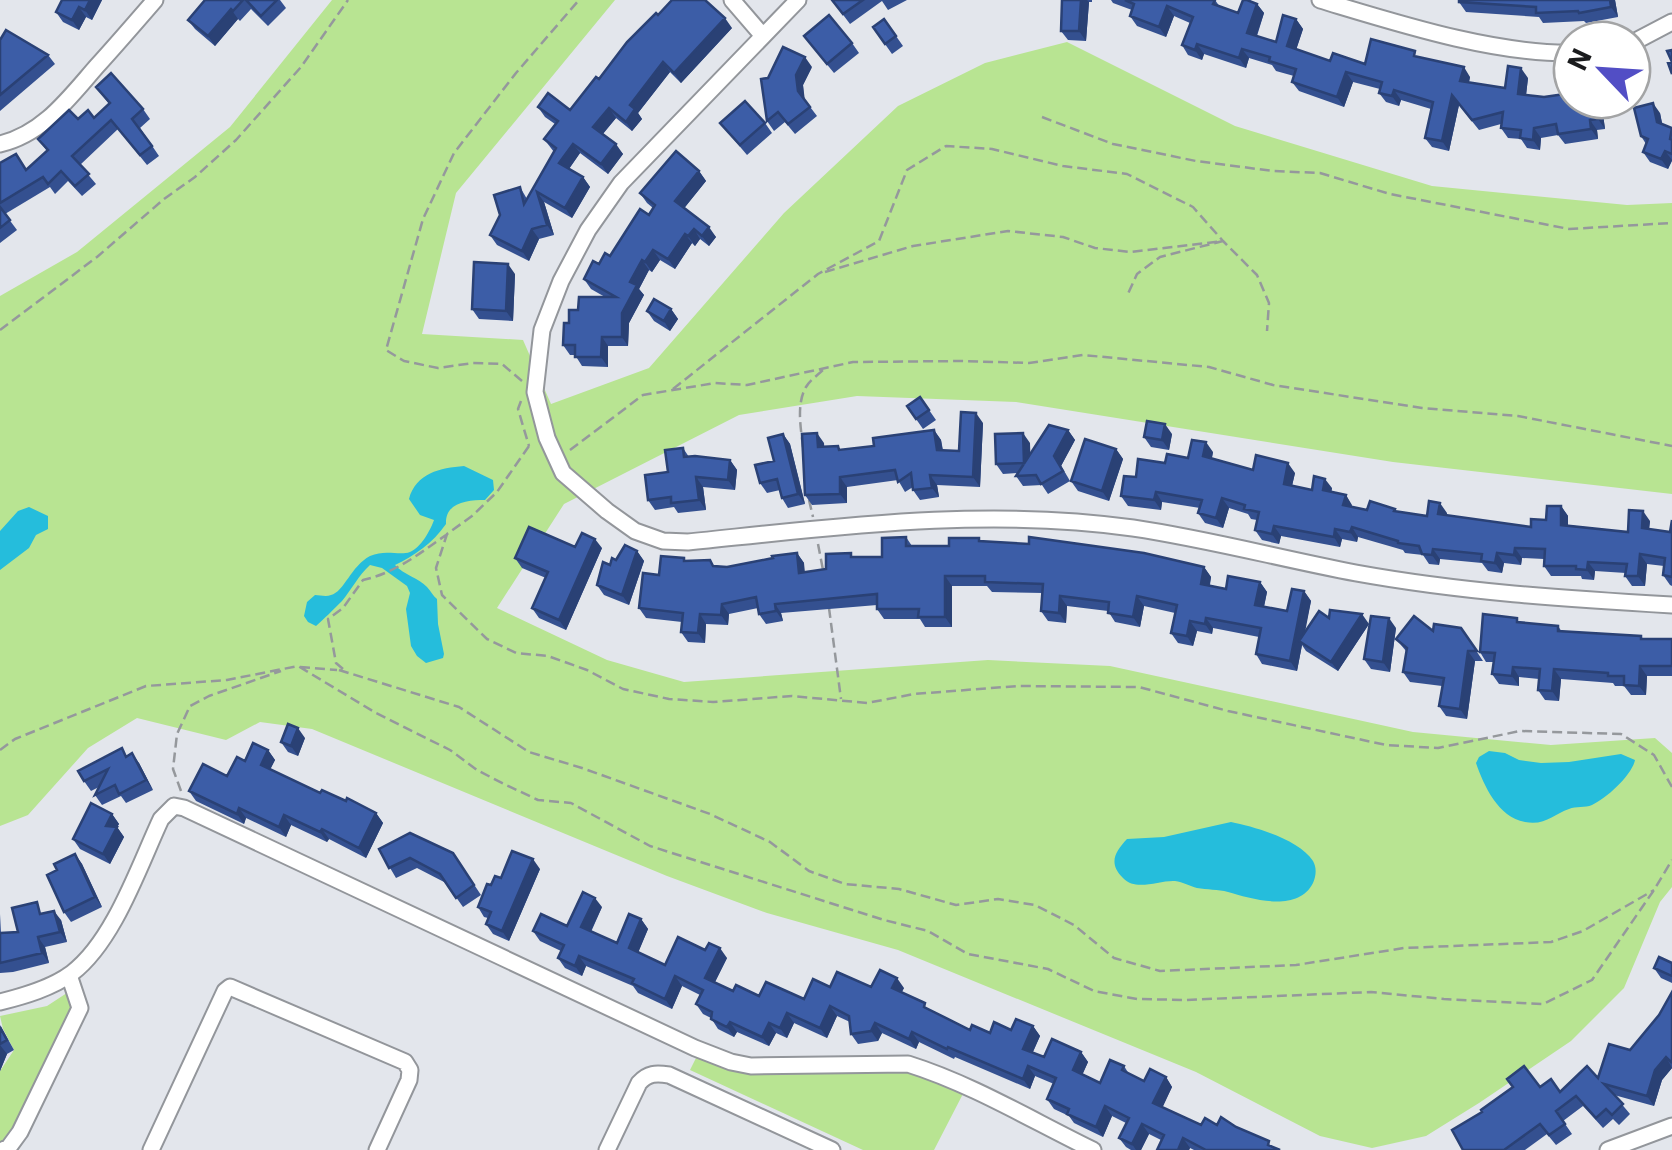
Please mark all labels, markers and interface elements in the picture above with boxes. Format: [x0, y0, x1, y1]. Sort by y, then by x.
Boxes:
north arrow [1552, 20, 1652, 120]
text: N [1558, 42, 1600, 76]

